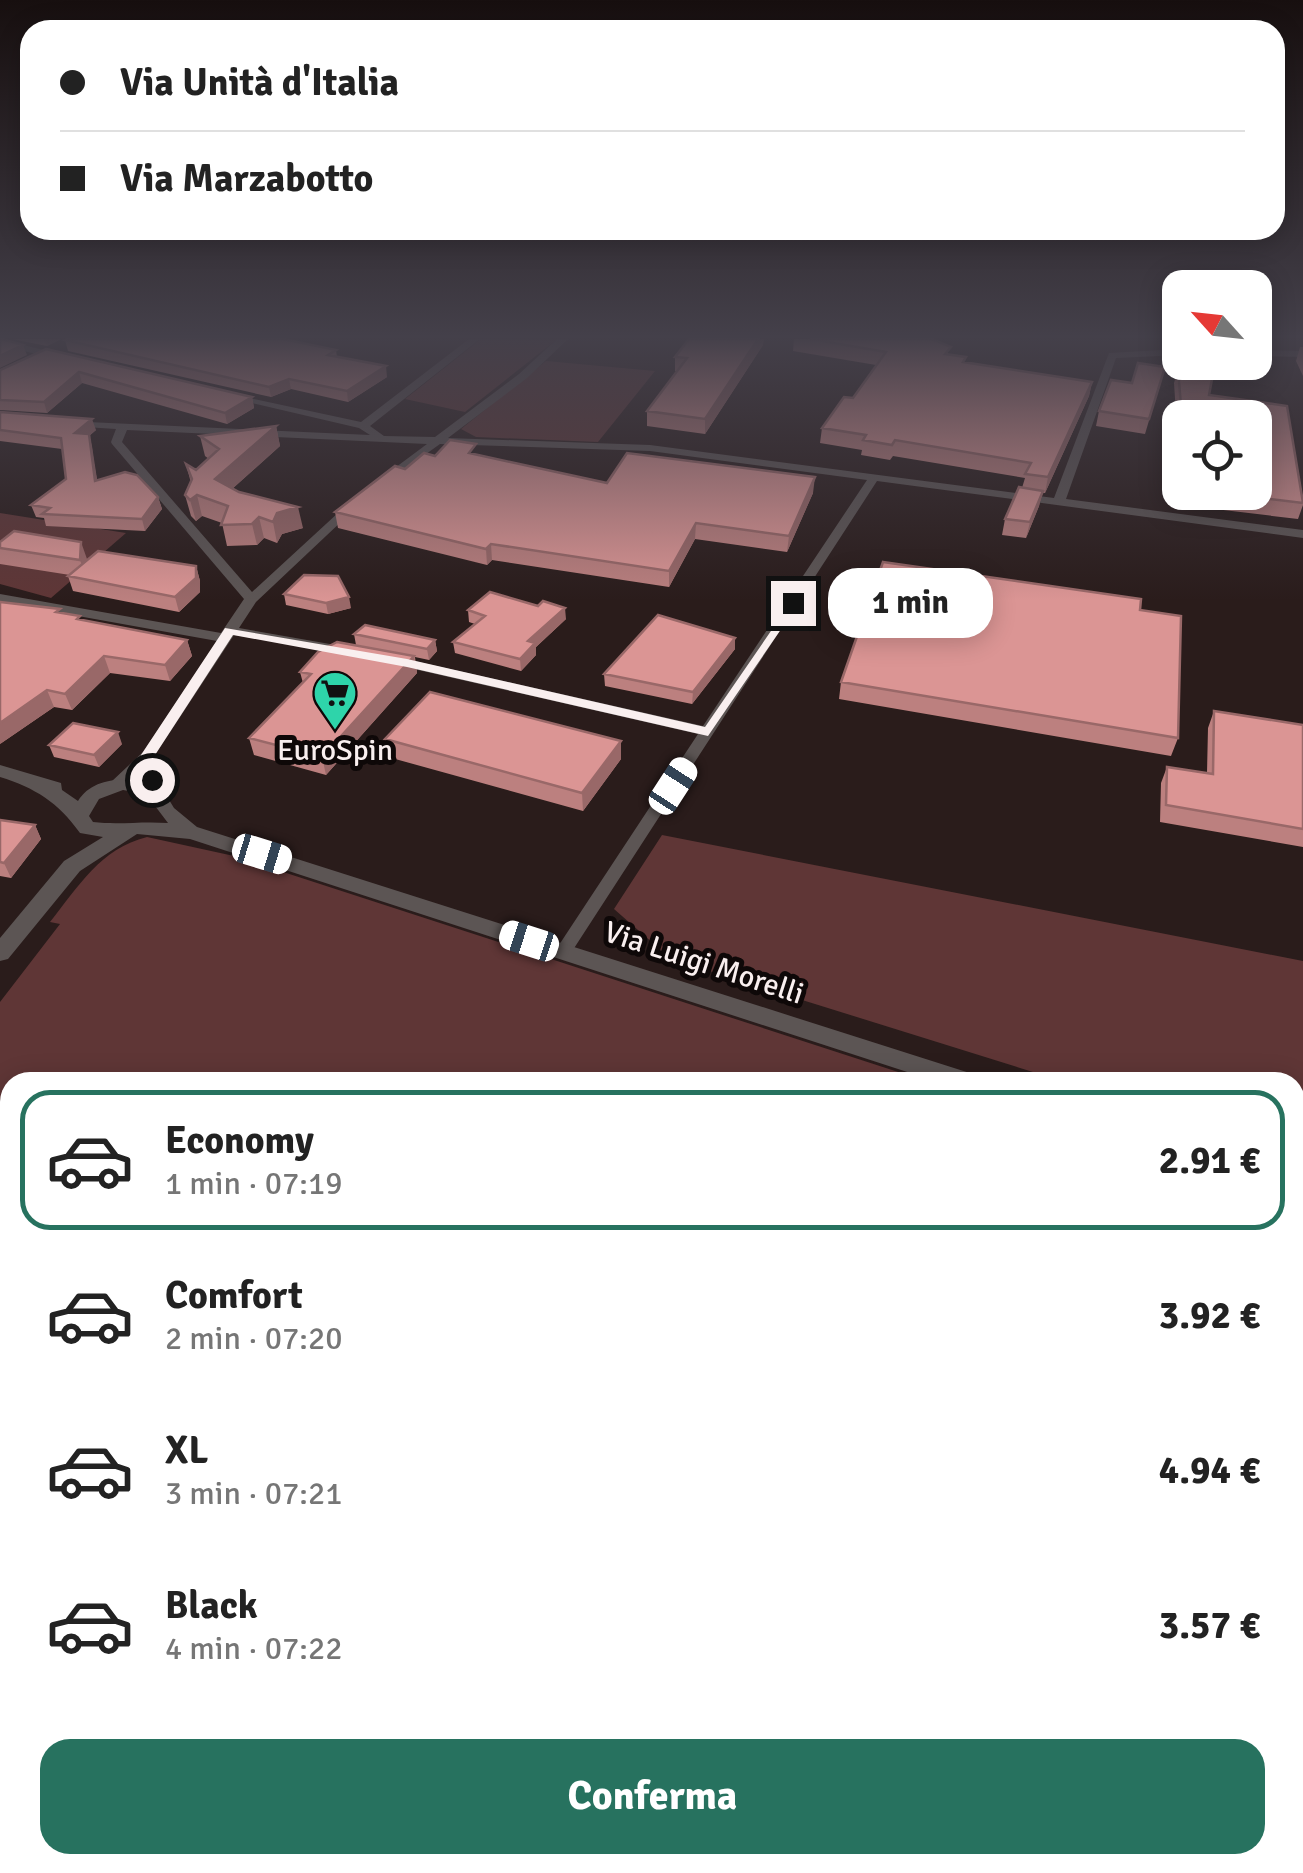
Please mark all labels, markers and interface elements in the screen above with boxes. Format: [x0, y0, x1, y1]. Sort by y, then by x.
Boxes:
text: Via Unità d'Italia [120, 59, 399, 106]
text: Via Marzabotto [120, 155, 373, 202]
north arrow [1162, 270, 1272, 380]
map controls [1162, 270, 1272, 510]
button: locate [1162, 400, 1272, 510]
callout: 1 min [828, 568, 993, 638]
route end [771, 581, 816, 626]
text: 1 min [872, 583, 949, 622]
supermarket icon: EuroSpin [312, 670, 358, 731]
place label: EuroSpin [277, 732, 393, 769]
car [644, 753, 702, 819]
route start [130, 758, 175, 803]
car [229, 831, 295, 877]
street label: Via Luigi Morelli [600, 913, 808, 1013]
car [496, 917, 562, 965]
icon: car [45, 1115, 135, 1205]
text: Economy [165, 1117, 314, 1164]
text: 2.91 € [1159, 1137, 1260, 1184]
text: 1 min · 07:19 [165, 1164, 343, 1203]
icon: car [45, 1270, 135, 1360]
text: Comfort [165, 1272, 303, 1319]
text: 3.92 € [1159, 1292, 1260, 1339]
text: 2 min · 07:20 [165, 1319, 343, 1358]
icon: car [45, 1425, 135, 1515]
text: XL [165, 1427, 208, 1474]
text: 4.94 € [1159, 1447, 1260, 1494]
text: 3 min · 07:21 [165, 1474, 343, 1513]
icon: car [45, 1580, 135, 1670]
text: Black [165, 1582, 258, 1629]
text: 3.57 € [1159, 1602, 1260, 1649]
text: 4 min · 07:22 [165, 1629, 343, 1668]
button: Conferma [40, 1739, 1265, 1854]

